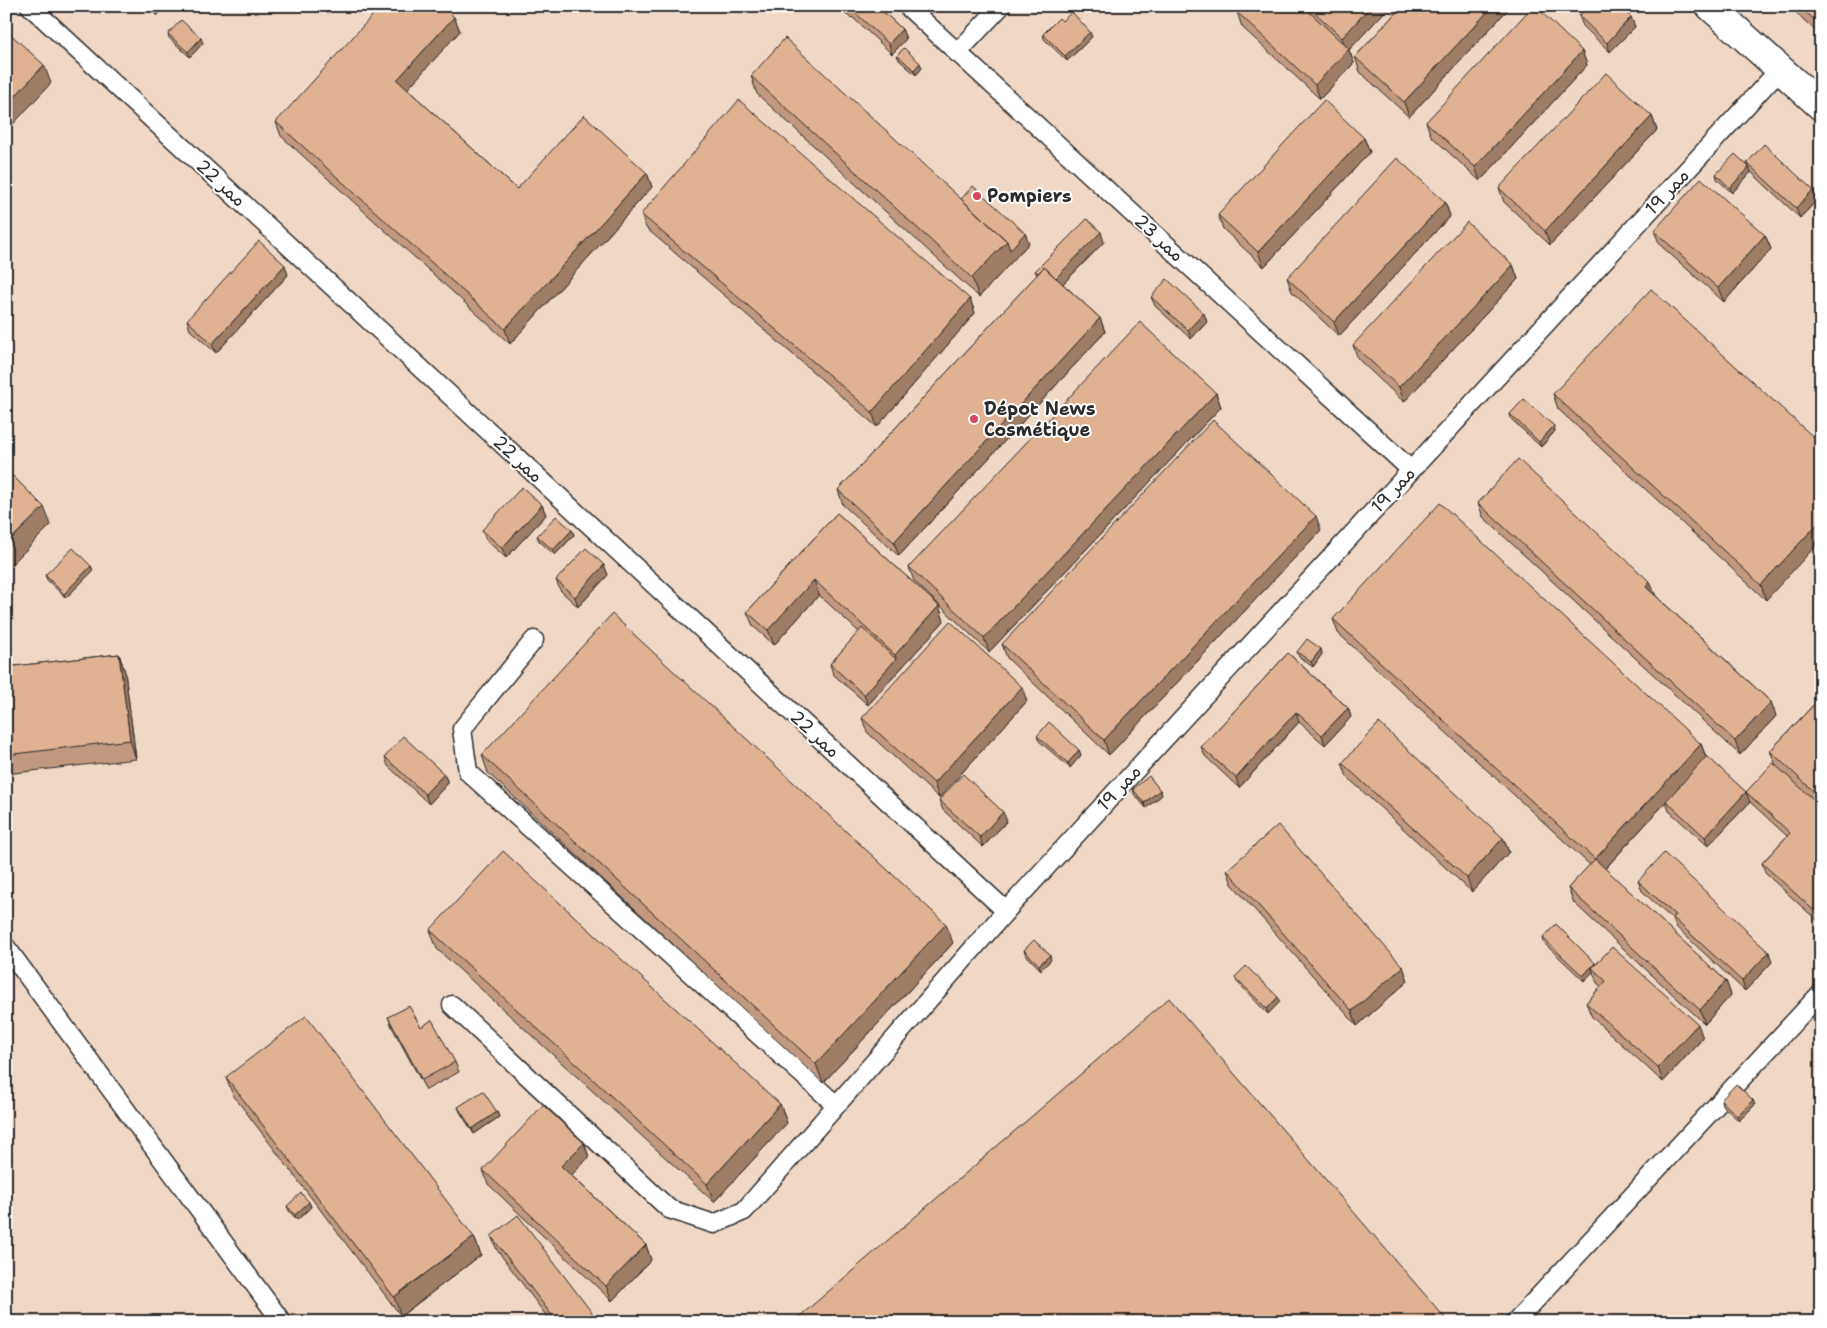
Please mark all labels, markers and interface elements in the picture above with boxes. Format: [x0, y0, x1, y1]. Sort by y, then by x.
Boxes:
street label: ممر 22 [191, 154, 251, 212]
street label: ممر 19 [1640, 164, 1694, 220]
place label: Pompiers [987, 184, 1071, 208]
marker: Pompiers [971, 190, 983, 202]
street label: ممر 23 [1129, 209, 1189, 267]
place label: Dépot News Cosmétique [984, 397, 1096, 442]
marker: Dépot News Cosmétique [968, 413, 980, 425]
street label: ممر 22 [488, 430, 548, 488]
street label: ممر 19 [1366, 462, 1420, 518]
street label: ممر 22 [785, 705, 845, 763]
street label: ممر 19 [1092, 760, 1146, 816]

